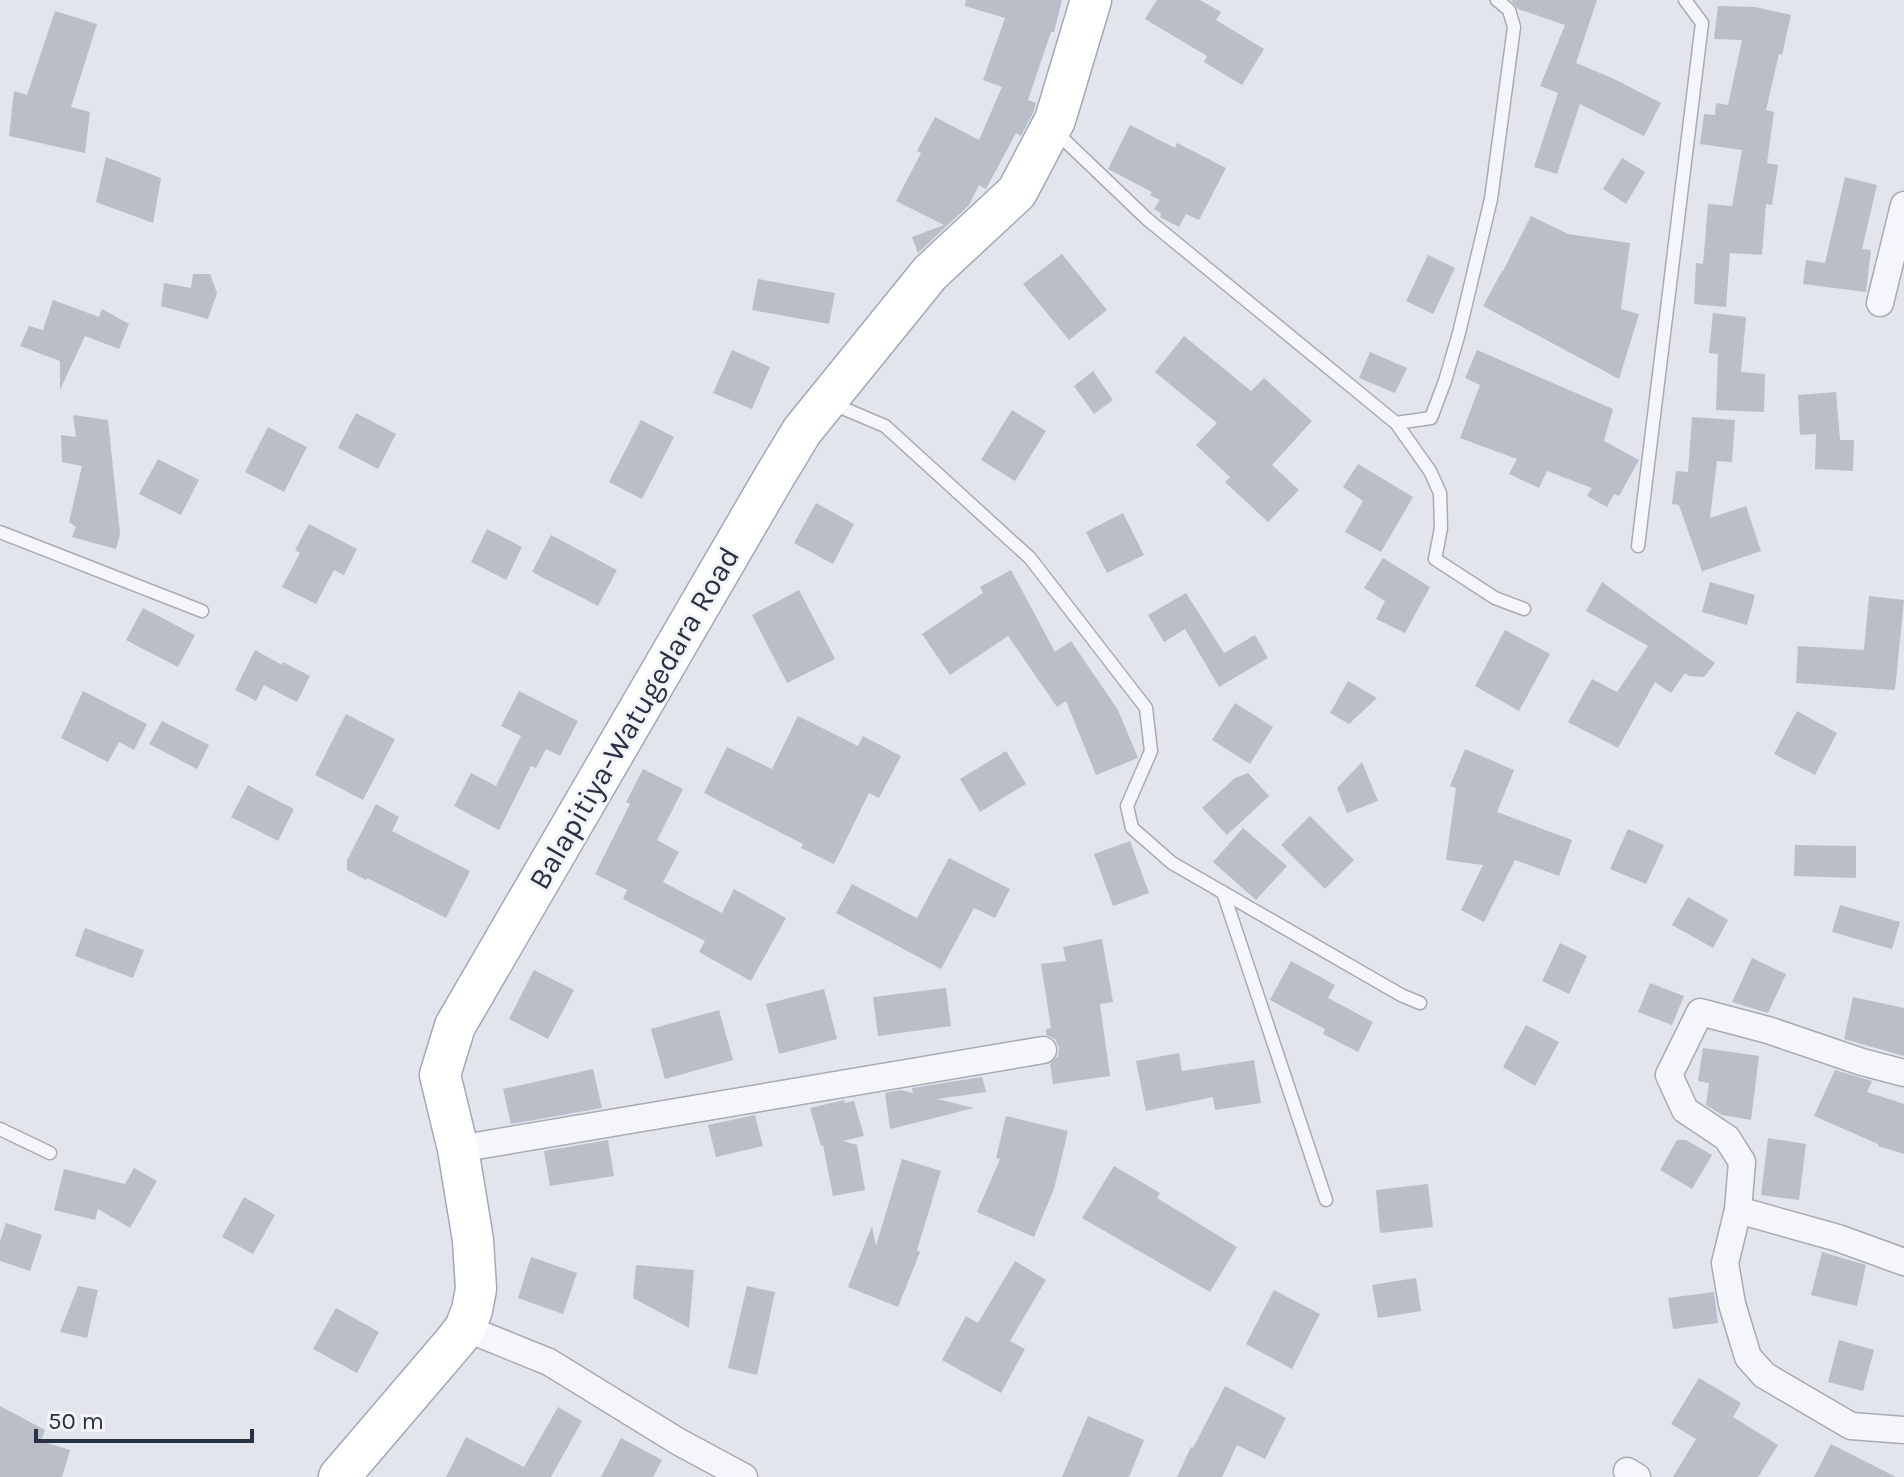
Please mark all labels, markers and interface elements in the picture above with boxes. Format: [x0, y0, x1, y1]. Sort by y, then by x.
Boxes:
street label: Balapitiya-Watugedara Road [521, 540, 747, 896]
scale bar [36, 1393, 252, 1443]
text: 50 m [48, 1407, 104, 1435]

